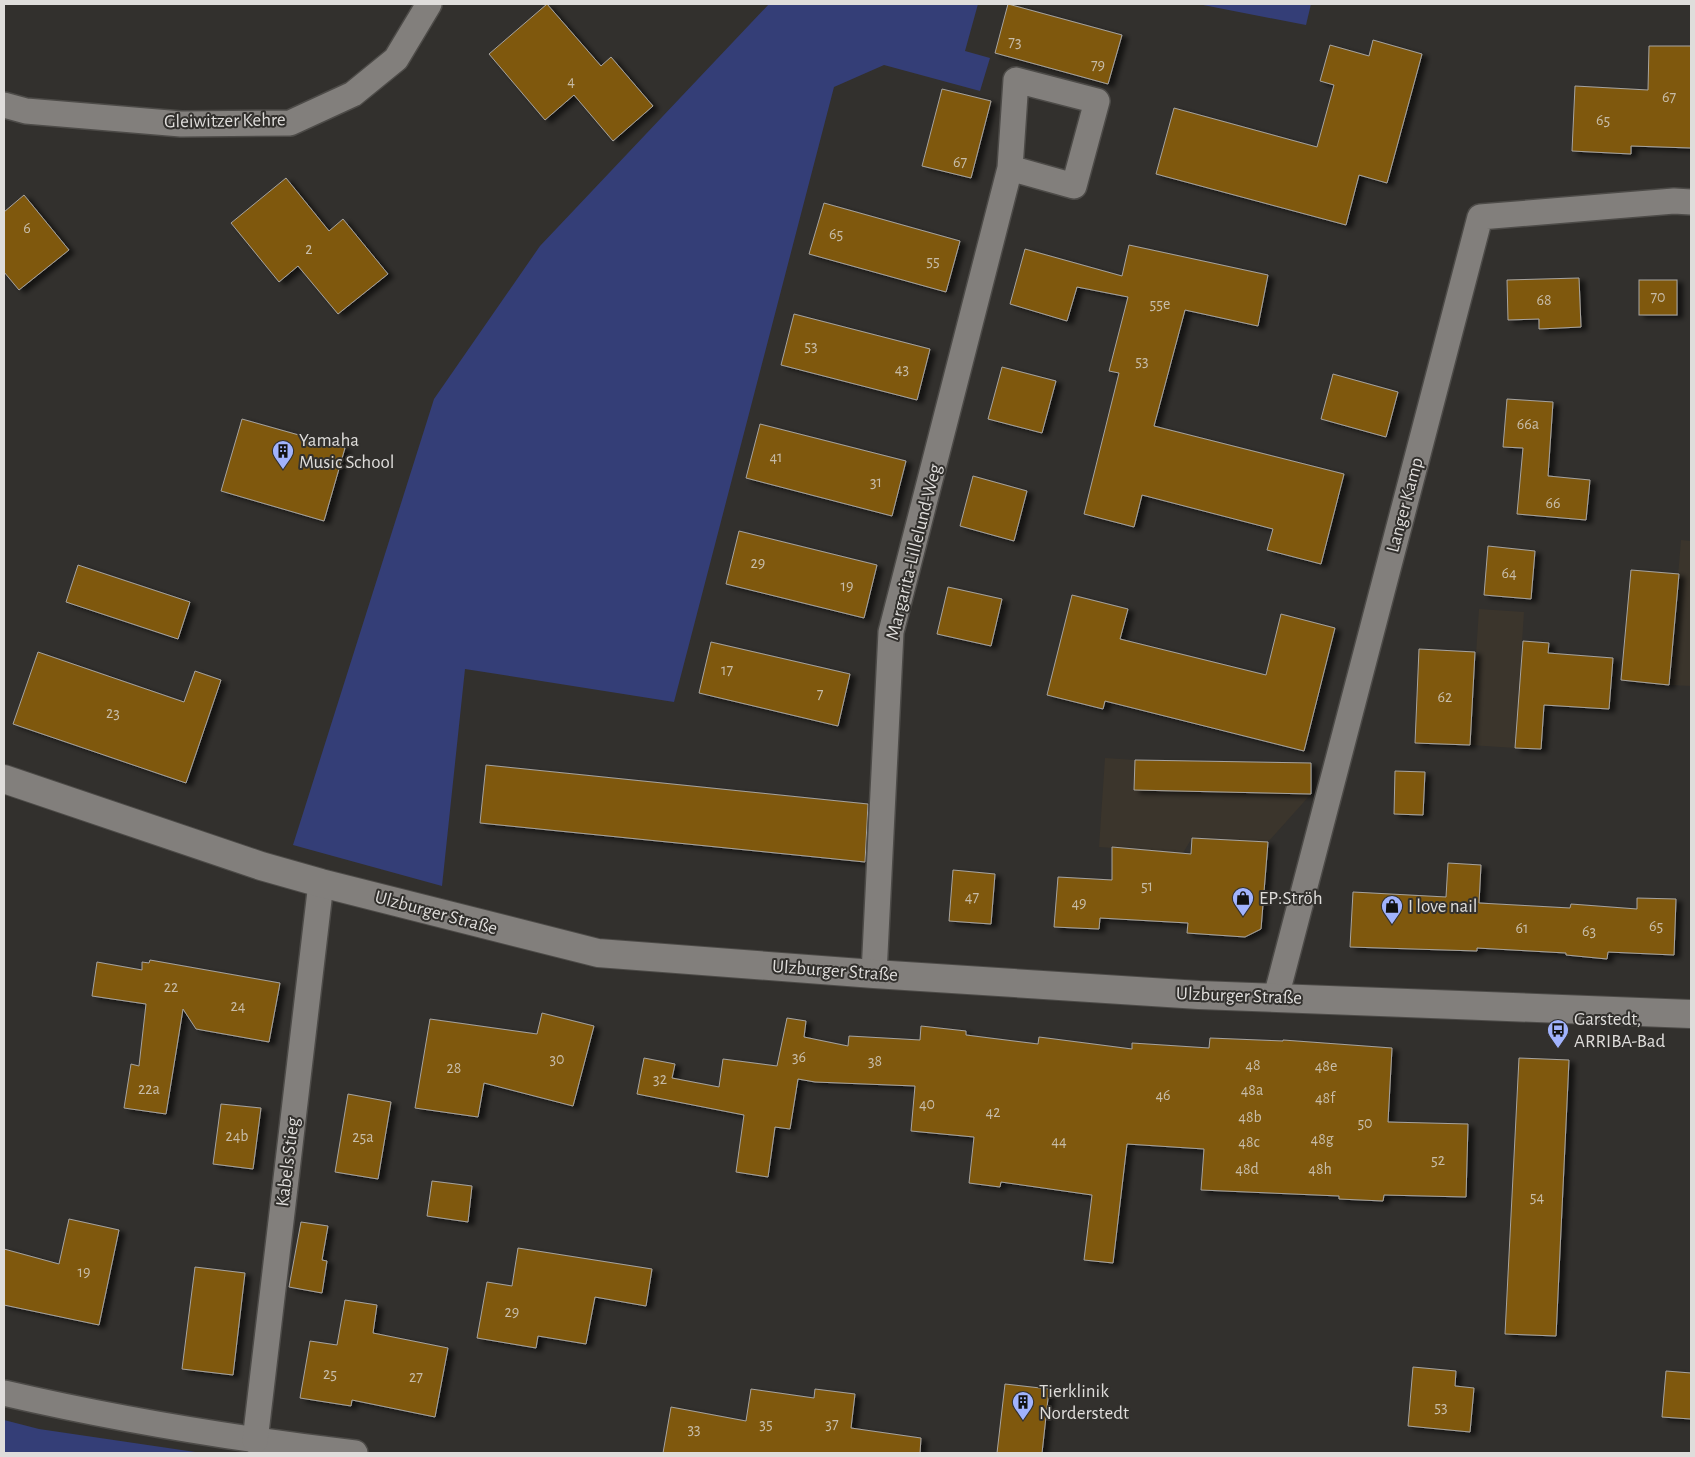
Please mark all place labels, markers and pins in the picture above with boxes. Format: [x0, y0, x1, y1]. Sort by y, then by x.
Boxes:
place label: Yamaha Music School [299, 431, 395, 472]
building icon: Yamaha Music School [271, 439, 295, 470]
shop icon: EP:Ströh [1231, 886, 1255, 917]
place label: EP:Ströh [1259, 889, 1323, 908]
shop icon: I love nail [1380, 894, 1404, 925]
place label: I love nail [1408, 897, 1478, 916]
place label: Garstedt, ARRIBA-Bad [1574, 1010, 1666, 1051]
bus stop icon: Garstedt, ARRIBA-Bad [1546, 1018, 1570, 1049]
place label: Tierklinik Norderstedt [1039, 1382, 1129, 1423]
building icon: Tierklinik Norderstedt [1011, 1390, 1035, 1421]

